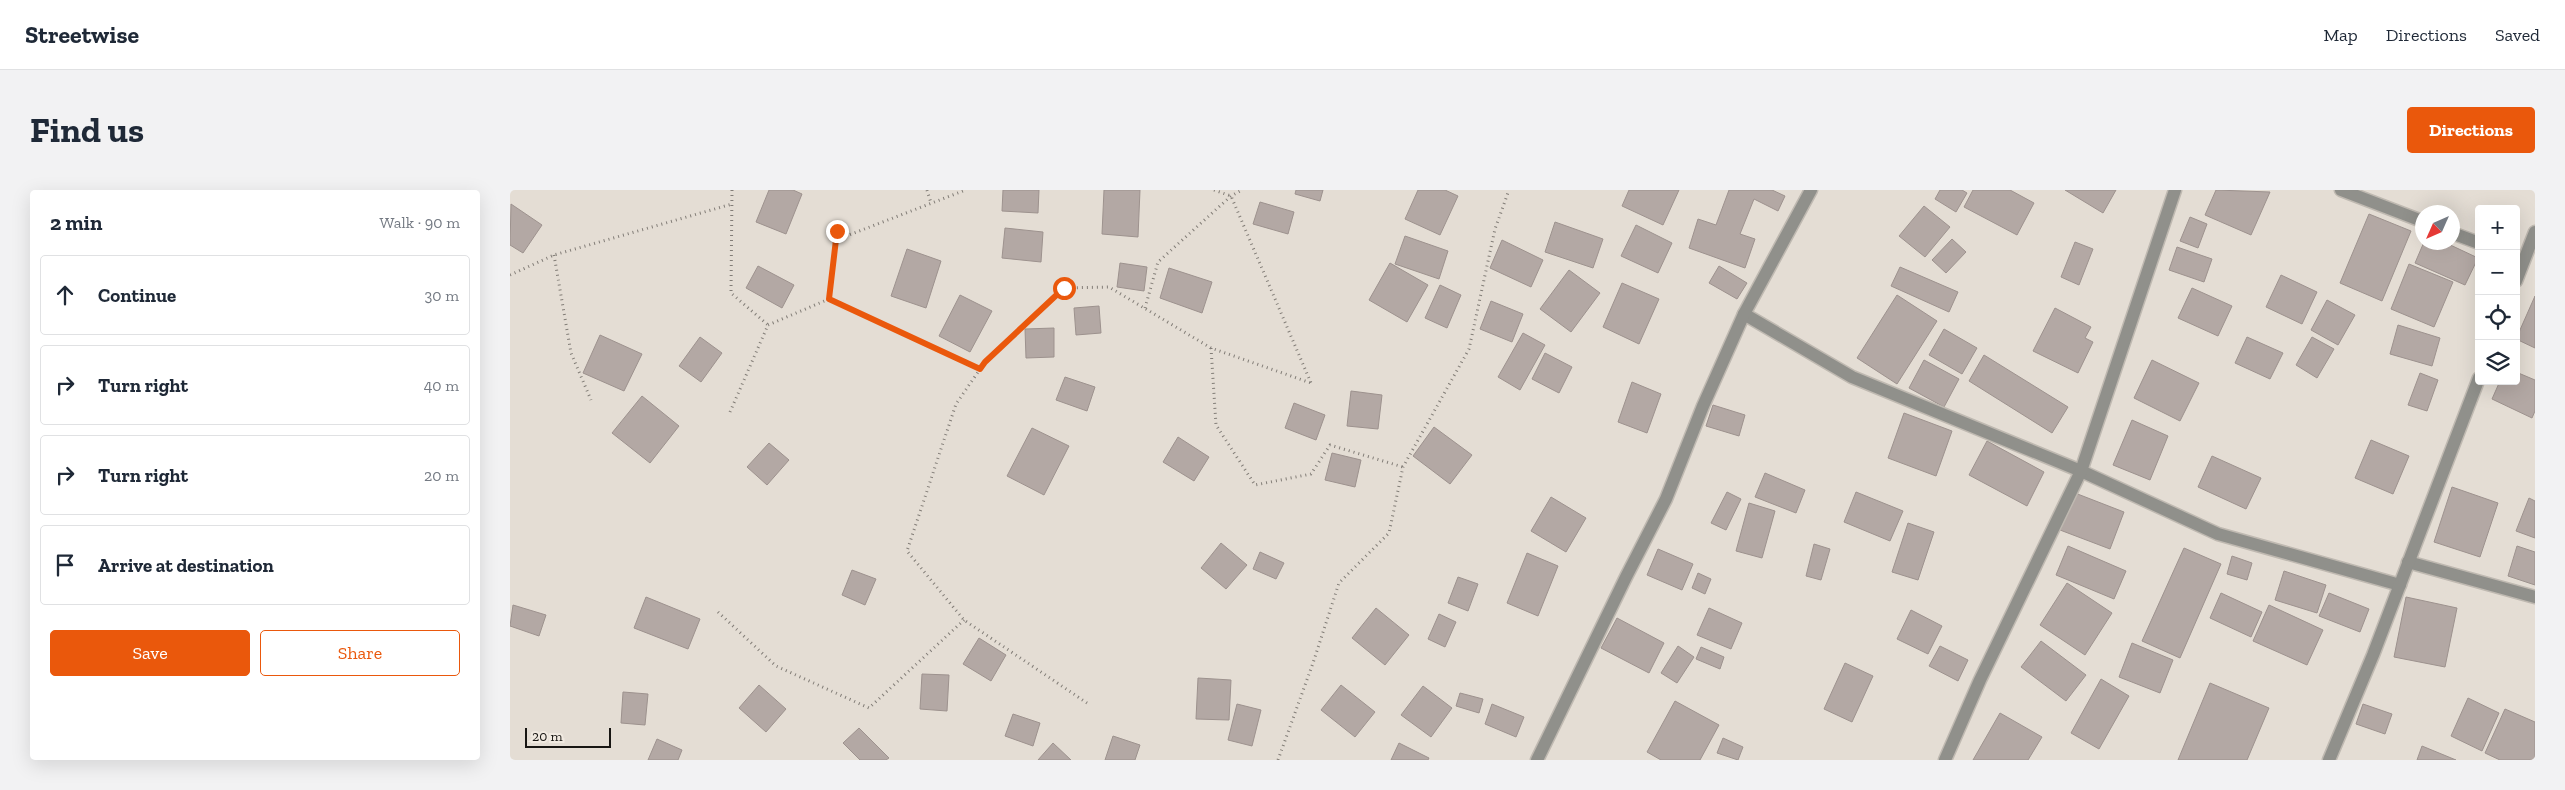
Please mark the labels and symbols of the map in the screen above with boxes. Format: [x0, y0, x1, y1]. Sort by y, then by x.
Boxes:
north arrow [2415, 205, 2460, 250]
route end [826, 220, 849, 243]
route start [1053, 277, 1076, 300]
scale bar [525, 725, 611, 748]

